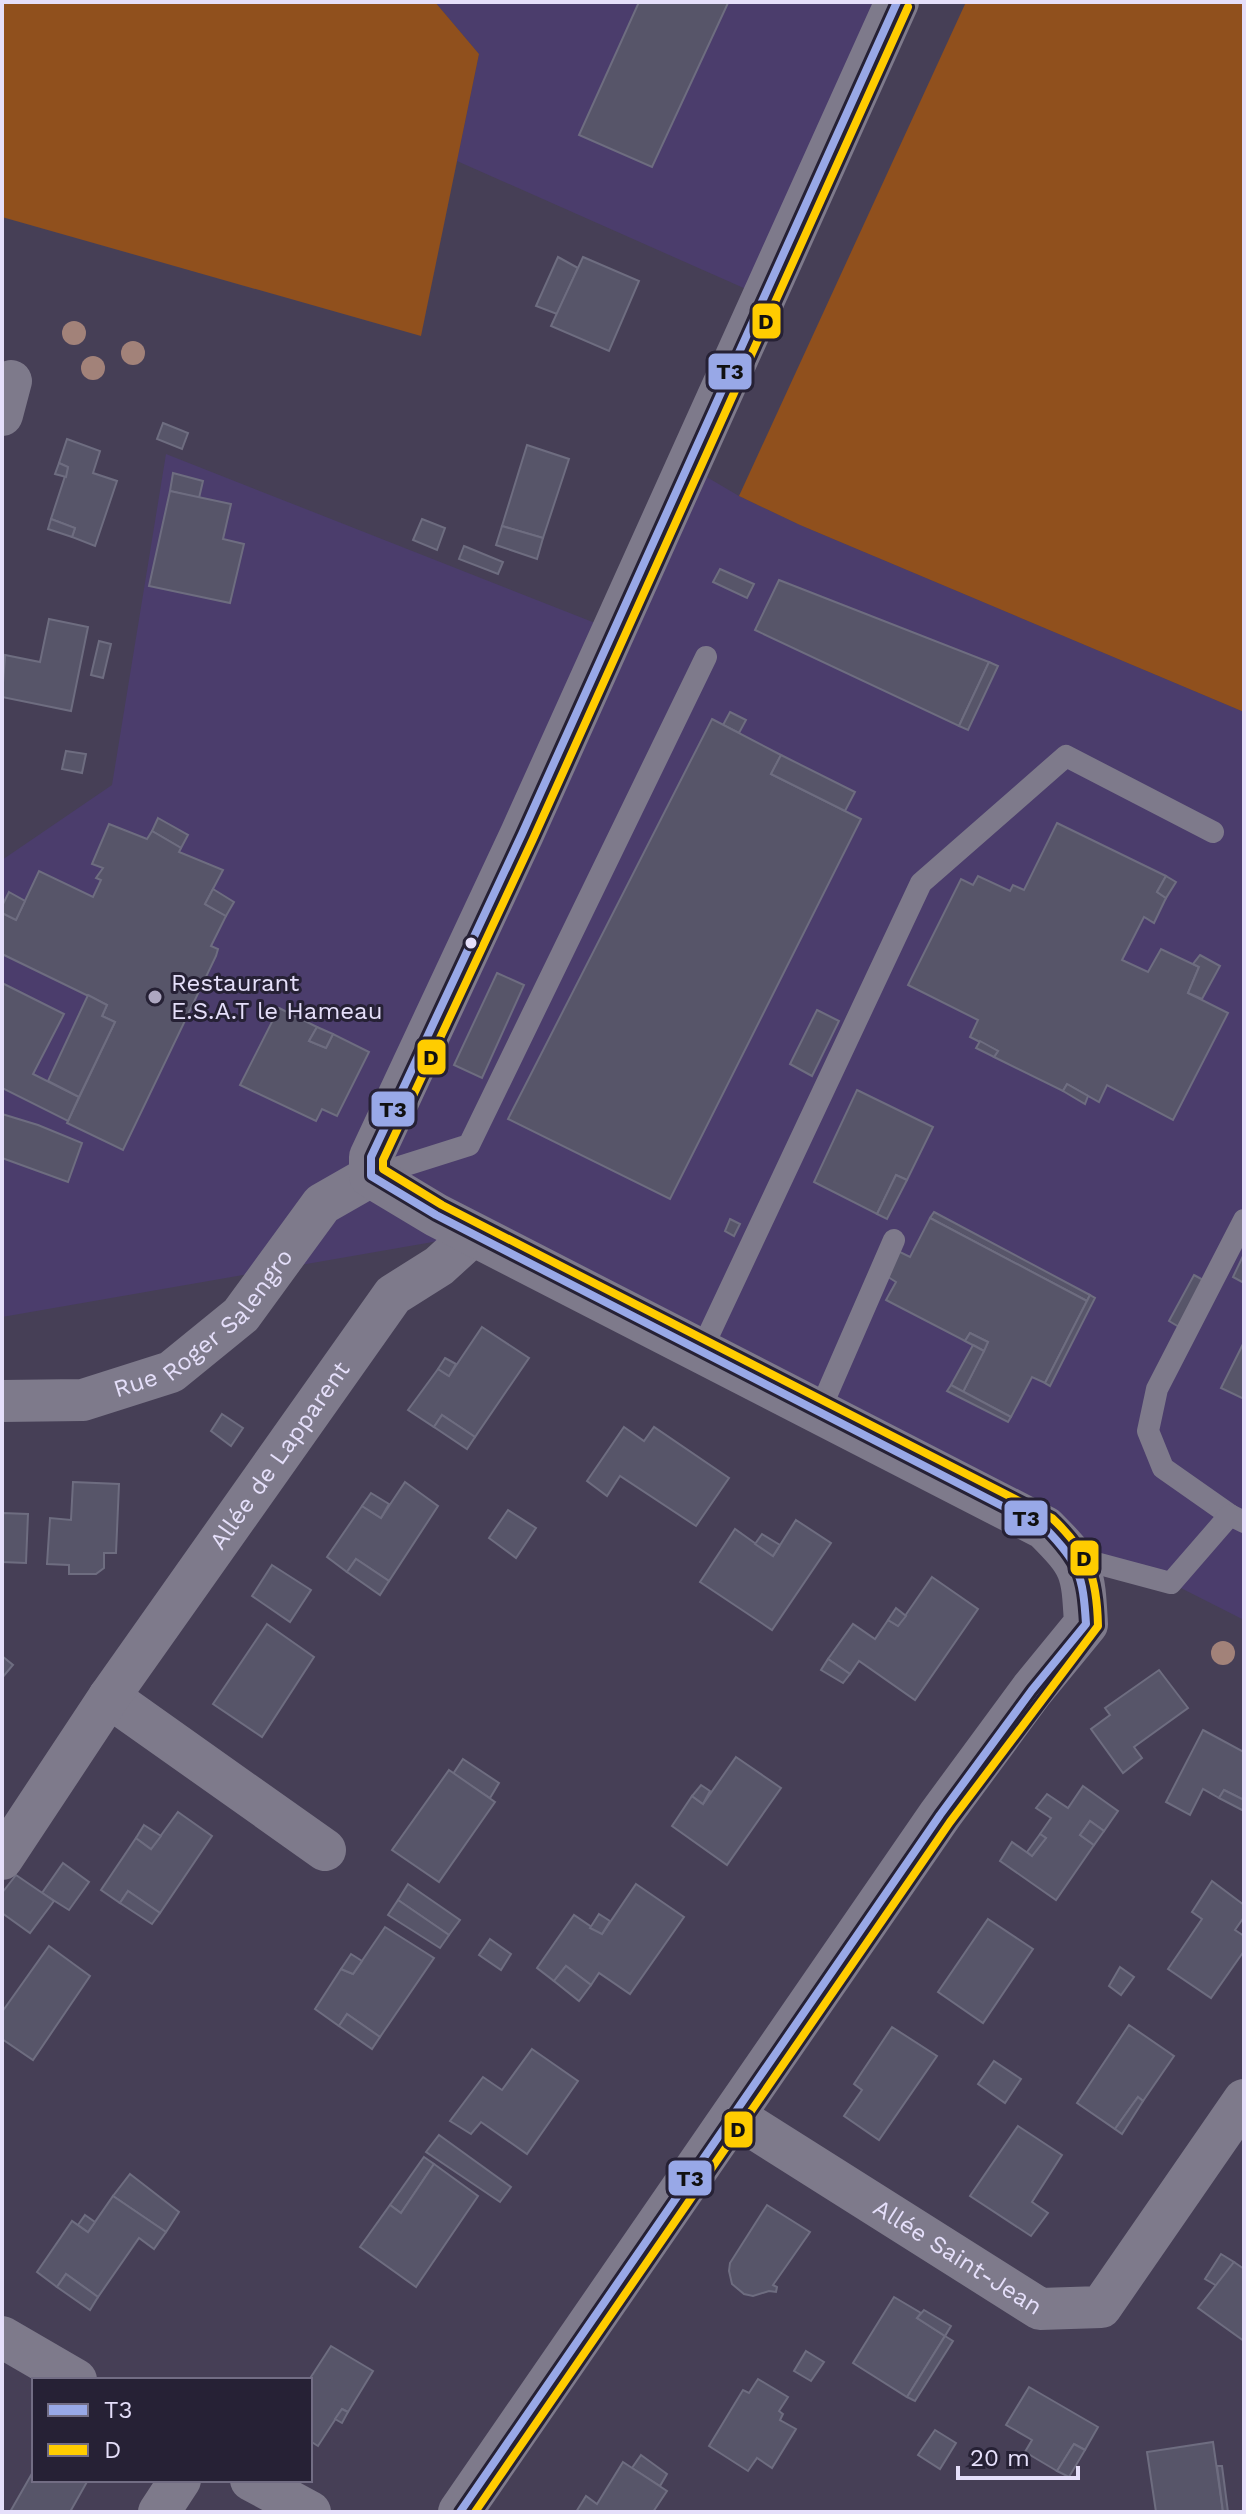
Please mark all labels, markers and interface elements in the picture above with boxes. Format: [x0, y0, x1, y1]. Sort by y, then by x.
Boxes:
line badge: D [751, 302, 782, 340]
text: D [758, 309, 774, 334]
line badge: T3 [707, 352, 753, 391]
text: T3 [716, 359, 744, 384]
unlabelled marker [463, 935, 479, 951]
place label: Restaurant E.S.A.T le Hameau [171, 969, 383, 1025]
marker: Restaurant E.S.A.T le Hameau [146, 988, 164, 1006]
line badge: D [416, 1038, 447, 1076]
text: D [423, 1045, 439, 1070]
line badge: T3 [370, 1090, 416, 1128]
text: T3 [379, 1097, 407, 1122]
street label: Rue Roger Salengro [110, 1243, 299, 1403]
street label: Allée de Lapparent [204, 1356, 356, 1555]
line badge: T3 [1003, 1499, 1049, 1537]
text: T3 [1012, 1506, 1040, 1531]
line badge: D [1069, 1539, 1100, 1577]
text: D [1076, 1546, 1092, 1571]
line badge: D [723, 2110, 754, 2149]
text: D [730, 2117, 746, 2142]
line badge: T3 [667, 2159, 713, 2197]
text: T3 [676, 2166, 704, 2191]
street label: Allée Saint-Jean [868, 2193, 1047, 2321]
legend [32, 2378, 312, 2482]
text: T3 [104, 2396, 133, 2424]
scale bar [958, 2430, 1078, 2480]
text: D [104, 2436, 121, 2464]
text: 20 m [970, 2444, 1030, 2472]

